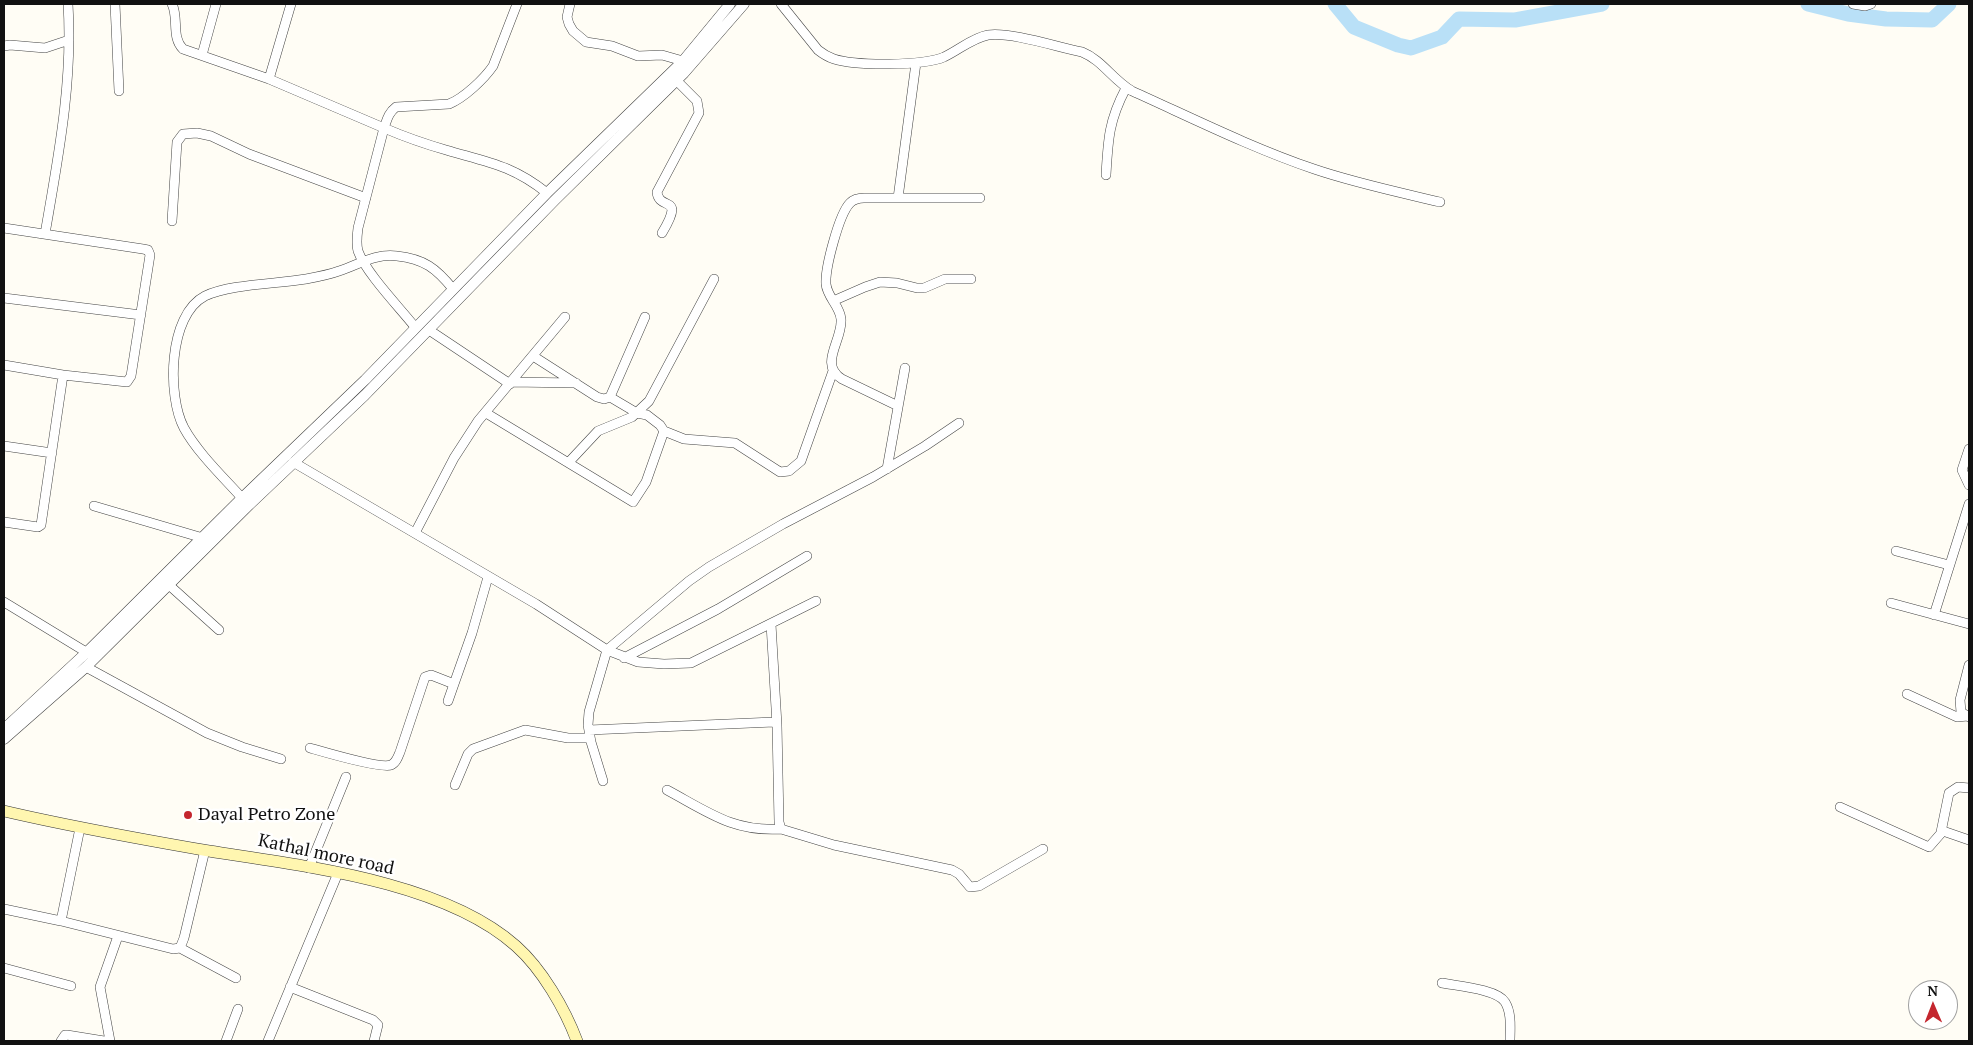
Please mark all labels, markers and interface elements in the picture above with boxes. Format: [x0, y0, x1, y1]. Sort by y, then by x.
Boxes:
place label: Dayal Petro Zone [198, 804, 335, 826]
marker: Dayal Petro Zone [182, 809, 194, 821]
street label: Kathal more road [256, 830, 396, 880]
north arrow [1908, 980, 1958, 1030]
text: N [1927, 981, 1938, 1000]

